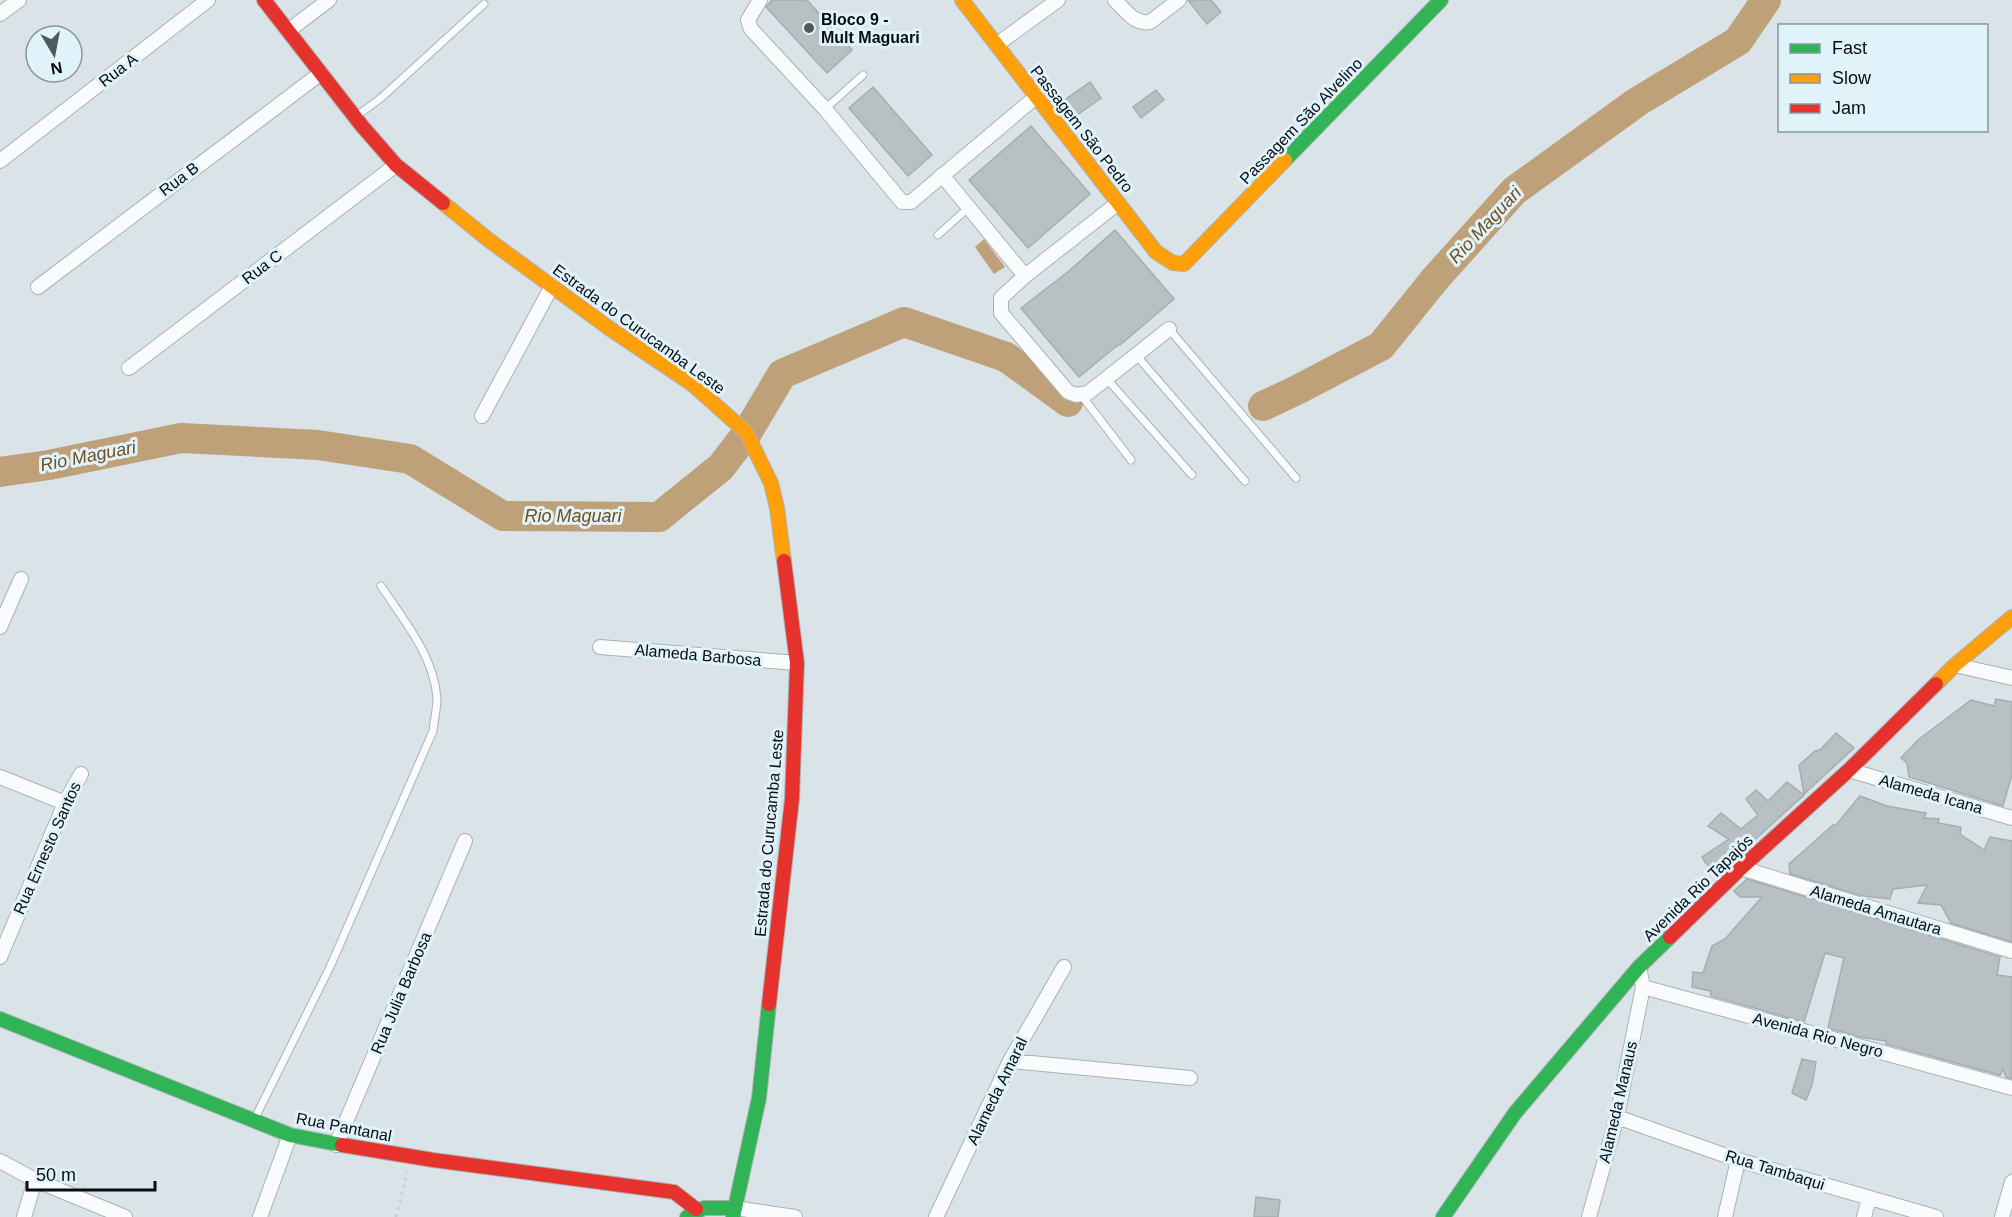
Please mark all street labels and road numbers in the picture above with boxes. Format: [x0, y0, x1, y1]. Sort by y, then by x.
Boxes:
street label: Rua A [96, 50, 141, 90]
street label: Passagem São Alvelino [1236, 55, 1366, 187]
street label: Passagem São Pedro [1027, 62, 1137, 196]
street label: Rua B [156, 159, 202, 199]
street label: Rua C [239, 247, 285, 287]
street label: Estrada do Curucamba Leste [550, 261, 728, 397]
street label: Alameda Barbosa [634, 641, 762, 669]
street label: Estrada do Curucamba Leste [751, 728, 787, 937]
street label: Alameda Icana [1877, 771, 1985, 817]
street label: Rua Ernesto Santos [10, 779, 84, 917]
street label: Avenida Rio Tapajós [1640, 831, 1756, 945]
street label: Alameda Amautara [1808, 882, 1944, 938]
street label: Rua Julia Barbosa [368, 929, 434, 1056]
street label: Avenida Rio Negro [1751, 1009, 1885, 1061]
street label: Alameda Amaral [964, 1035, 1030, 1147]
street label: Alameda Manaus [1596, 1039, 1640, 1165]
street label: Rua Pantanal [295, 1109, 393, 1145]
street label: Rua Tambaqui [1723, 1147, 1827, 1193]

